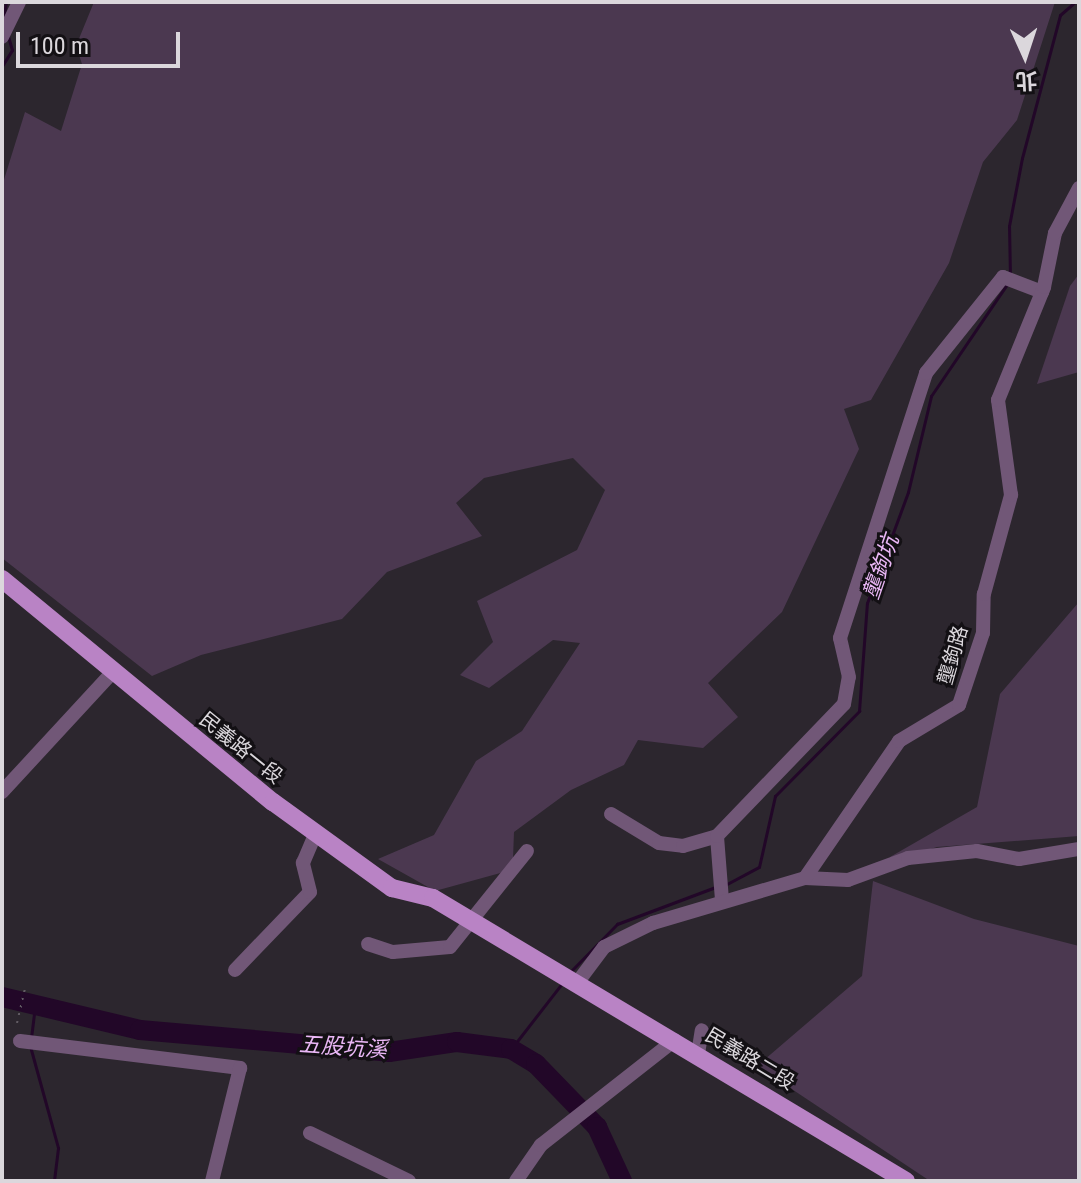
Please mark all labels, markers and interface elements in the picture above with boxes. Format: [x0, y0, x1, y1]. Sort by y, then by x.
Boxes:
scale bar [20, 16, 184, 66]
north arrow [985, 16, 1065, 96]
text: 100 m [30, 32, 89, 60]
text: 北 [1015, 67, 1038, 94]
water label: 壟鉤坑 [858, 532, 904, 602]
street label: 壟鉤路 [933, 623, 973, 687]
street label: 民義路一段 [195, 707, 287, 789]
street label: 民義路二段 [701, 1023, 799, 1095]
water label: 五股坑溪 [298, 1031, 388, 1063]

